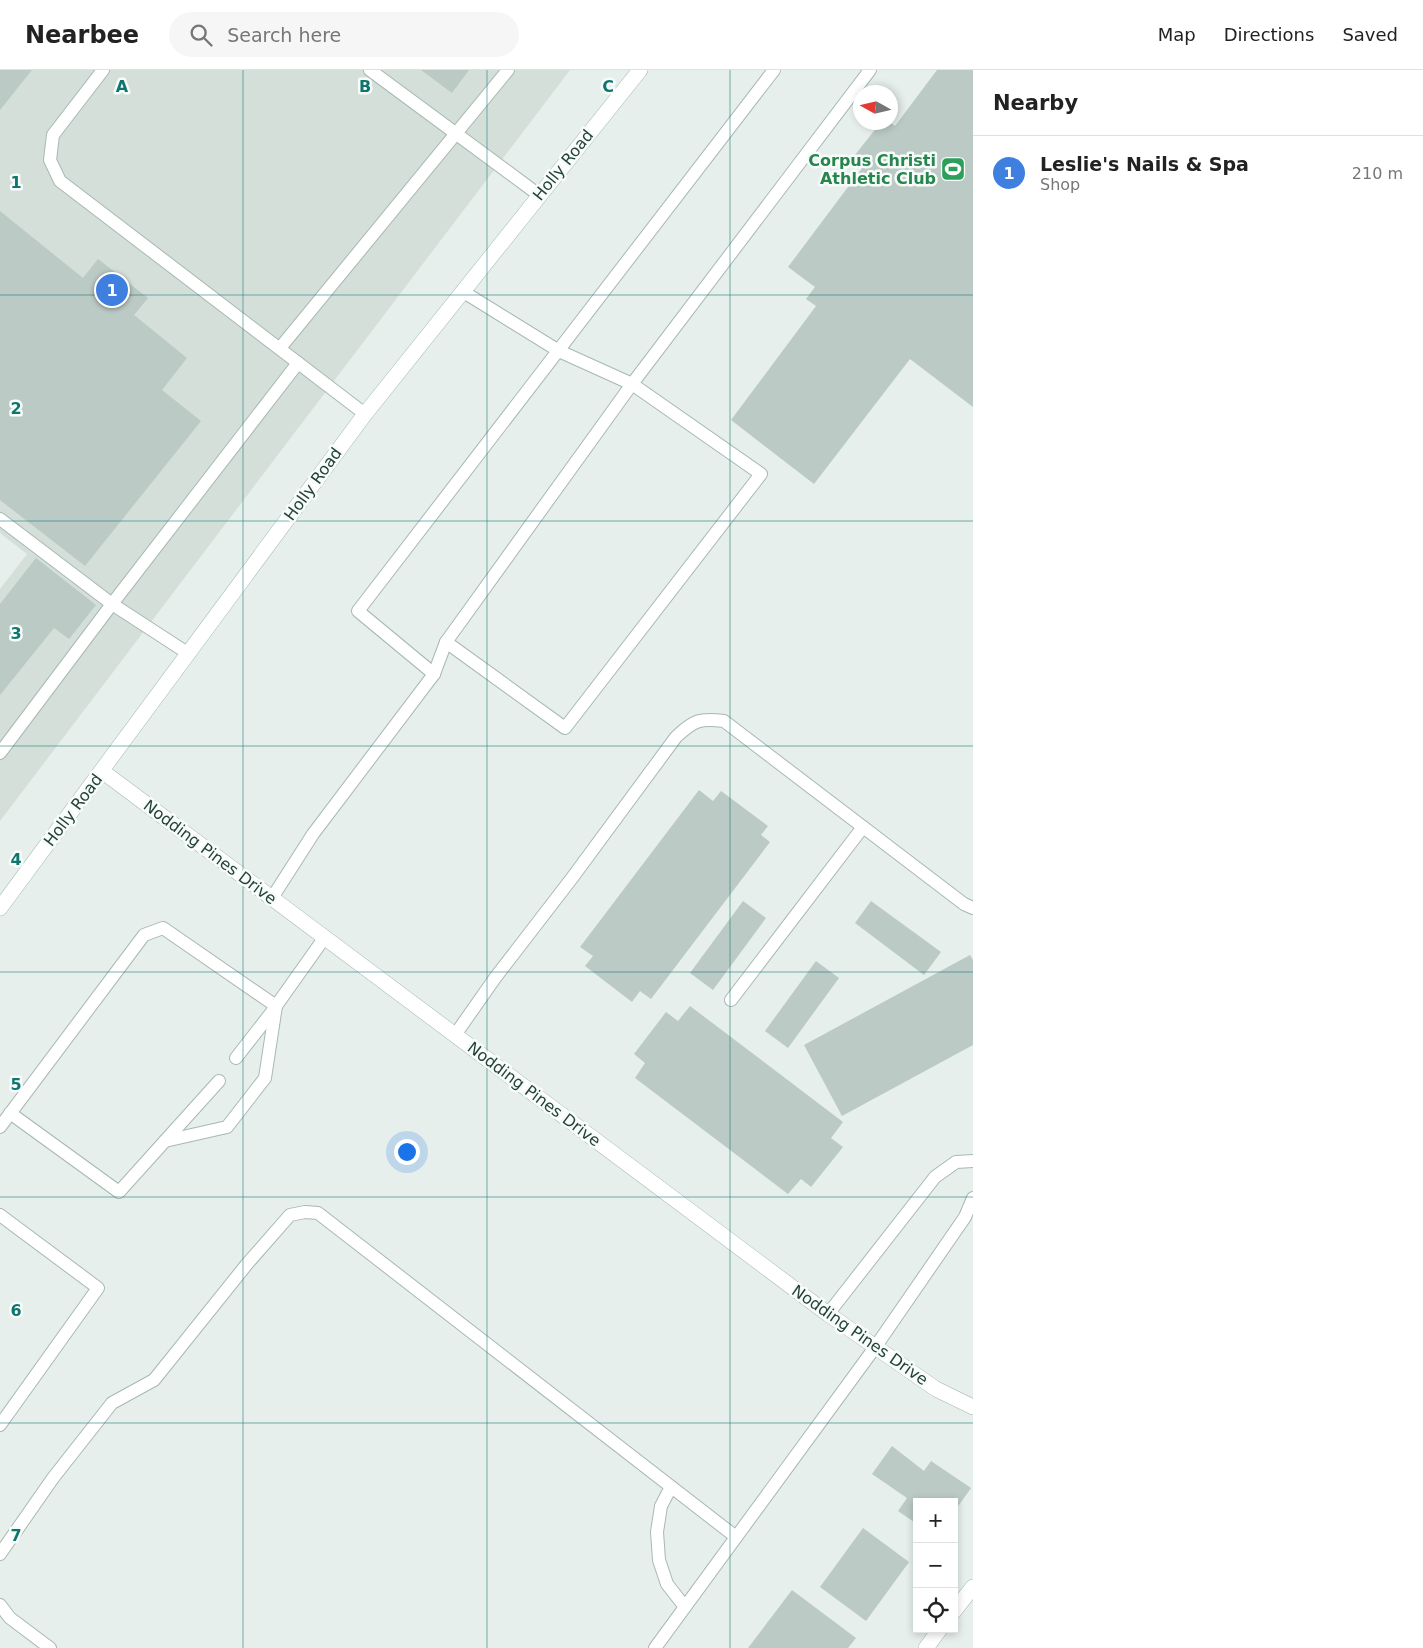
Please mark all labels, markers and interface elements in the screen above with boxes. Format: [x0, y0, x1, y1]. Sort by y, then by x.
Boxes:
search box [169, 12, 519, 57]
text: Nearbee [25, 21, 139, 49]
icon: search [187, 21, 215, 49]
text: Search here [227, 24, 341, 46]
text: Map [1158, 24, 1196, 45]
text: Directions [1224, 24, 1314, 45]
text: Saved [1342, 24, 1398, 45]
text: A [116, 77, 129, 96]
text: B [359, 77, 371, 96]
text: C [602, 77, 614, 96]
north arrow [853, 85, 898, 130]
text: Nearby [993, 91, 1078, 115]
street label: Holly Road [529, 126, 597, 204]
place label: Corpus Christi Athletic Club [808, 151, 936, 188]
text: Leslie's Nails & Spa [1040, 153, 1249, 175]
sports icon: Corpus Christi Athletic Club [940, 156, 966, 182]
text: 1 [1003, 164, 1015, 183]
text: 210 m [1352, 164, 1403, 183]
text: 1 [10, 173, 22, 192]
text: Shop [1040, 175, 1080, 194]
pin: 1 [96, 271, 128, 309]
text: 2 [10, 399, 22, 418]
street label: Holly Road [280, 444, 346, 524]
text: 3 [10, 624, 22, 643]
street label: Holly Road [40, 770, 106, 850]
street label: Nodding Pines Drive [140, 796, 280, 908]
text: 4 [10, 850, 22, 869]
street label: Nodding Pines Drive [464, 1038, 604, 1150]
text: 5 [10, 1075, 22, 1094]
your location [394, 1139, 420, 1165]
street label: Nodding Pines Drive [788, 1281, 932, 1389]
text: 6 [10, 1301, 22, 1320]
map controls [913, 1498, 958, 1633]
button: + [913, 1498, 958, 1543]
text: 7 [10, 1526, 22, 1545]
button: − [913, 1543, 958, 1588]
button: locate [913, 1588, 958, 1633]

